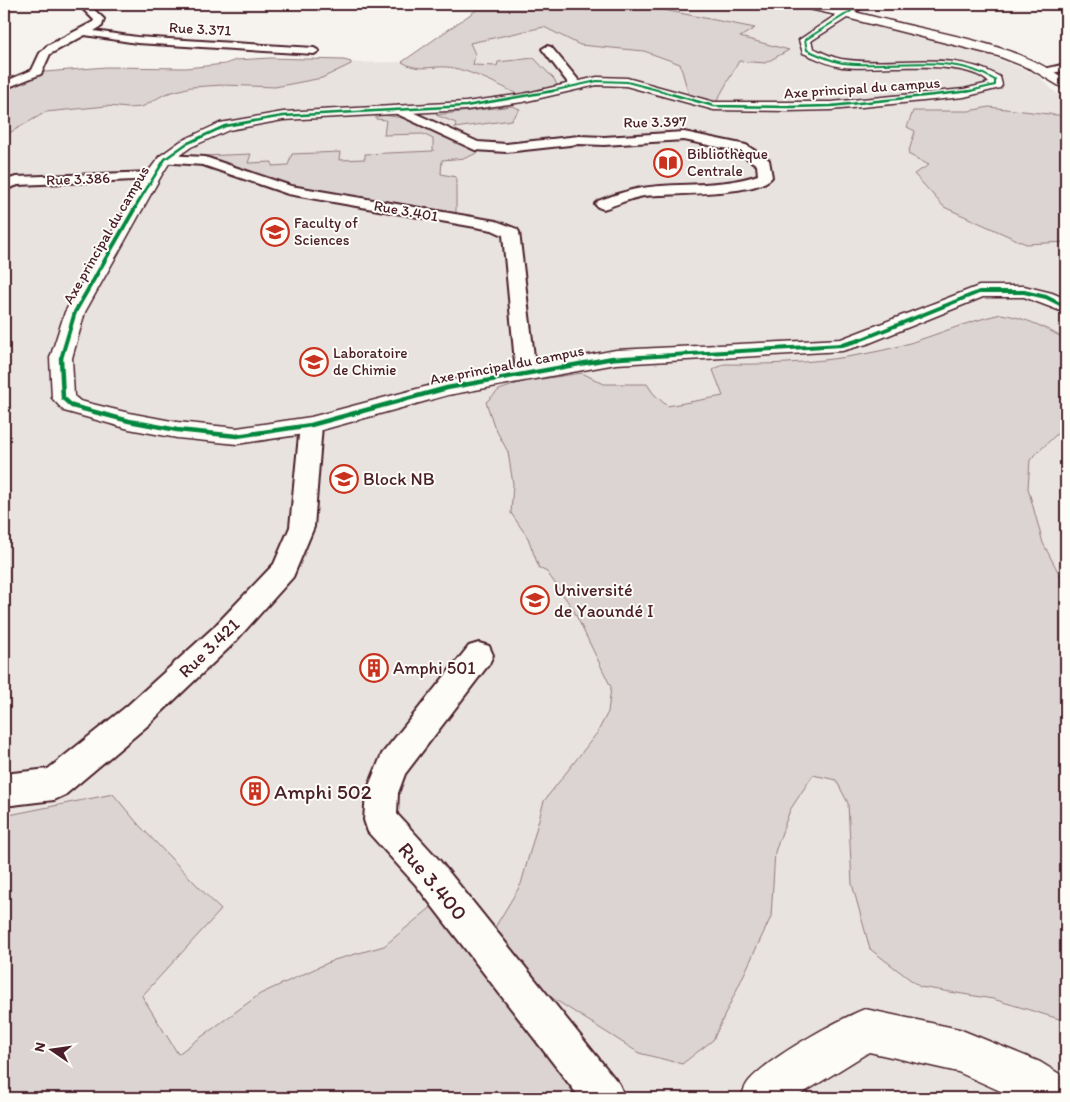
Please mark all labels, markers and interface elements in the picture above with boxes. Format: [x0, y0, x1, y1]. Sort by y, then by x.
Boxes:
street label: Rue 3.371 [168, 18, 232, 40]
street label: Axe principal du campus [783, 74, 941, 102]
street label: Rue 3.397 [623, 112, 687, 132]
place label: Bibliothèque Centrale [687, 145, 768, 180]
library icon: Bibliothèque Centrale [653, 148, 683, 178]
street label: Axe principal du campus [59, 162, 153, 307]
street label: Rue 3.386 [46, 169, 110, 189]
street label: Rue 3.401 [372, 196, 440, 226]
place label: Faculty of Sciences [294, 214, 358, 249]
school or university icon: Faculty of Sciences [260, 217, 290, 247]
street label: Axe principal du campus [428, 341, 586, 389]
place label: Laboratoire de Chimie [333, 344, 408, 379]
school or university icon: Laboratoire de Chimie [299, 347, 329, 377]
school or university icon: Block NB [329, 464, 359, 494]
place label: Block NB [363, 468, 435, 490]
place label: Université de Yaoundé I [554, 579, 654, 622]
school or university icon: Université de Yaoundé I [520, 585, 550, 615]
street label: Rue 3.421 [174, 614, 244, 682]
building icon: Amphi 501 [359, 653, 389, 683]
place label: Amphi 501 [393, 657, 476, 679]
building icon: Amphi 502 [240, 776, 270, 806]
place label: Amphi 502 [274, 779, 372, 804]
street label: Rue 3.400 [393, 837, 473, 925]
north arrow [28, 1024, 78, 1074]
text: N [30, 1041, 49, 1054]

